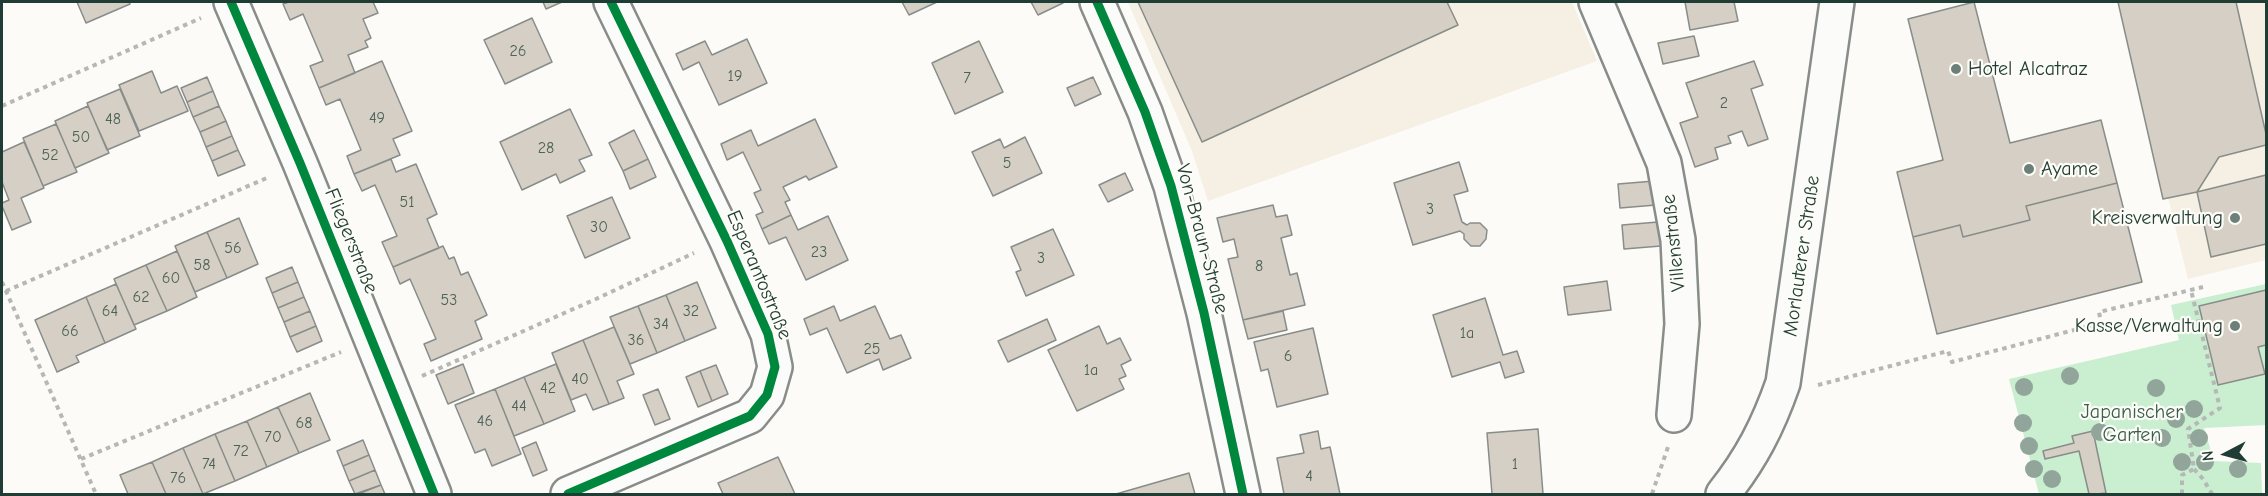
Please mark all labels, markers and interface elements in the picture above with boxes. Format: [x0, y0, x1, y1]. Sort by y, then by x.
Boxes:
house number: 26 [509, 41, 527, 61]
place label: Hotel Alcatraz [1968, 57, 2087, 81]
marker: Hotel Alcatraz [1949, 62, 1963, 76]
house number: 19 [728, 66, 742, 86]
house number: 7 [963, 68, 971, 88]
house number: 2 [1720, 93, 1728, 113]
house number: 49 [369, 108, 385, 128]
house number: 48 [105, 109, 121, 129]
house number: 50 [72, 127, 90, 147]
house number: 28 [538, 138, 554, 158]
house number: 52 [41, 145, 59, 165]
house number: 5 [1003, 153, 1011, 173]
place label: Ayame [2041, 157, 2098, 181]
street label: Von-Braun-Straße [1170, 162, 1234, 316]
marker: Ayame [2022, 162, 2036, 176]
street label: Morlauterer Straße [1779, 174, 1825, 338]
street label: Fliegerstraße [319, 185, 383, 297]
house number: 51 [399, 192, 415, 212]
street label: Villenstraße [1657, 193, 1691, 293]
house number: 3 [1426, 199, 1434, 219]
place label: Kreisverwaltung [2092, 206, 2223, 230]
street label: Esperantostraße [721, 207, 797, 343]
marker: Kreisverwaltung [2228, 211, 2242, 225]
house number: 30 [590, 217, 608, 237]
house number: 56 [224, 238, 242, 258]
house number: 23 [811, 242, 827, 262]
house number: 3 [1037, 248, 1045, 268]
house number: 58 [194, 255, 210, 275]
house number: 8 [1255, 256, 1263, 276]
house number: 60 [162, 268, 180, 288]
house number: 62 [132, 287, 150, 307]
house number: 53 [441, 290, 457, 310]
house number: 64 [102, 301, 118, 321]
house number: 32 [683, 301, 699, 321]
house number: 34 [653, 314, 669, 334]
place label: Kasse/Verwaltung [2075, 314, 2223, 338]
marker: Kasse/Verwaltung [2228, 319, 2242, 333]
house number: 66 [61, 321, 79, 341]
house number: 1a [1460, 323, 1474, 343]
house number: 36 [628, 330, 644, 350]
house number: 25 [863, 339, 881, 359]
house number: 6 [1284, 346, 1292, 366]
house number: 1a [1084, 360, 1098, 380]
house number: 40 [571, 369, 589, 389]
house number: 42 [540, 378, 556, 398]
house number: 44 [511, 396, 527, 416]
park label: Japanischer Garten [2081, 400, 2183, 447]
house number: 46 [477, 411, 493, 431]
house number: 68 [296, 413, 312, 433]
north arrow [2196, 424, 2256, 484]
house number: 70 [264, 427, 282, 447]
house number: 72 [233, 441, 249, 461]
text: N [2199, 450, 2218, 462]
house number: 74 [202, 454, 216, 474]
house number: 1 [1512, 454, 1518, 474]
house number: 4 [1305, 466, 1313, 486]
house number: 76 [170, 468, 186, 488]

